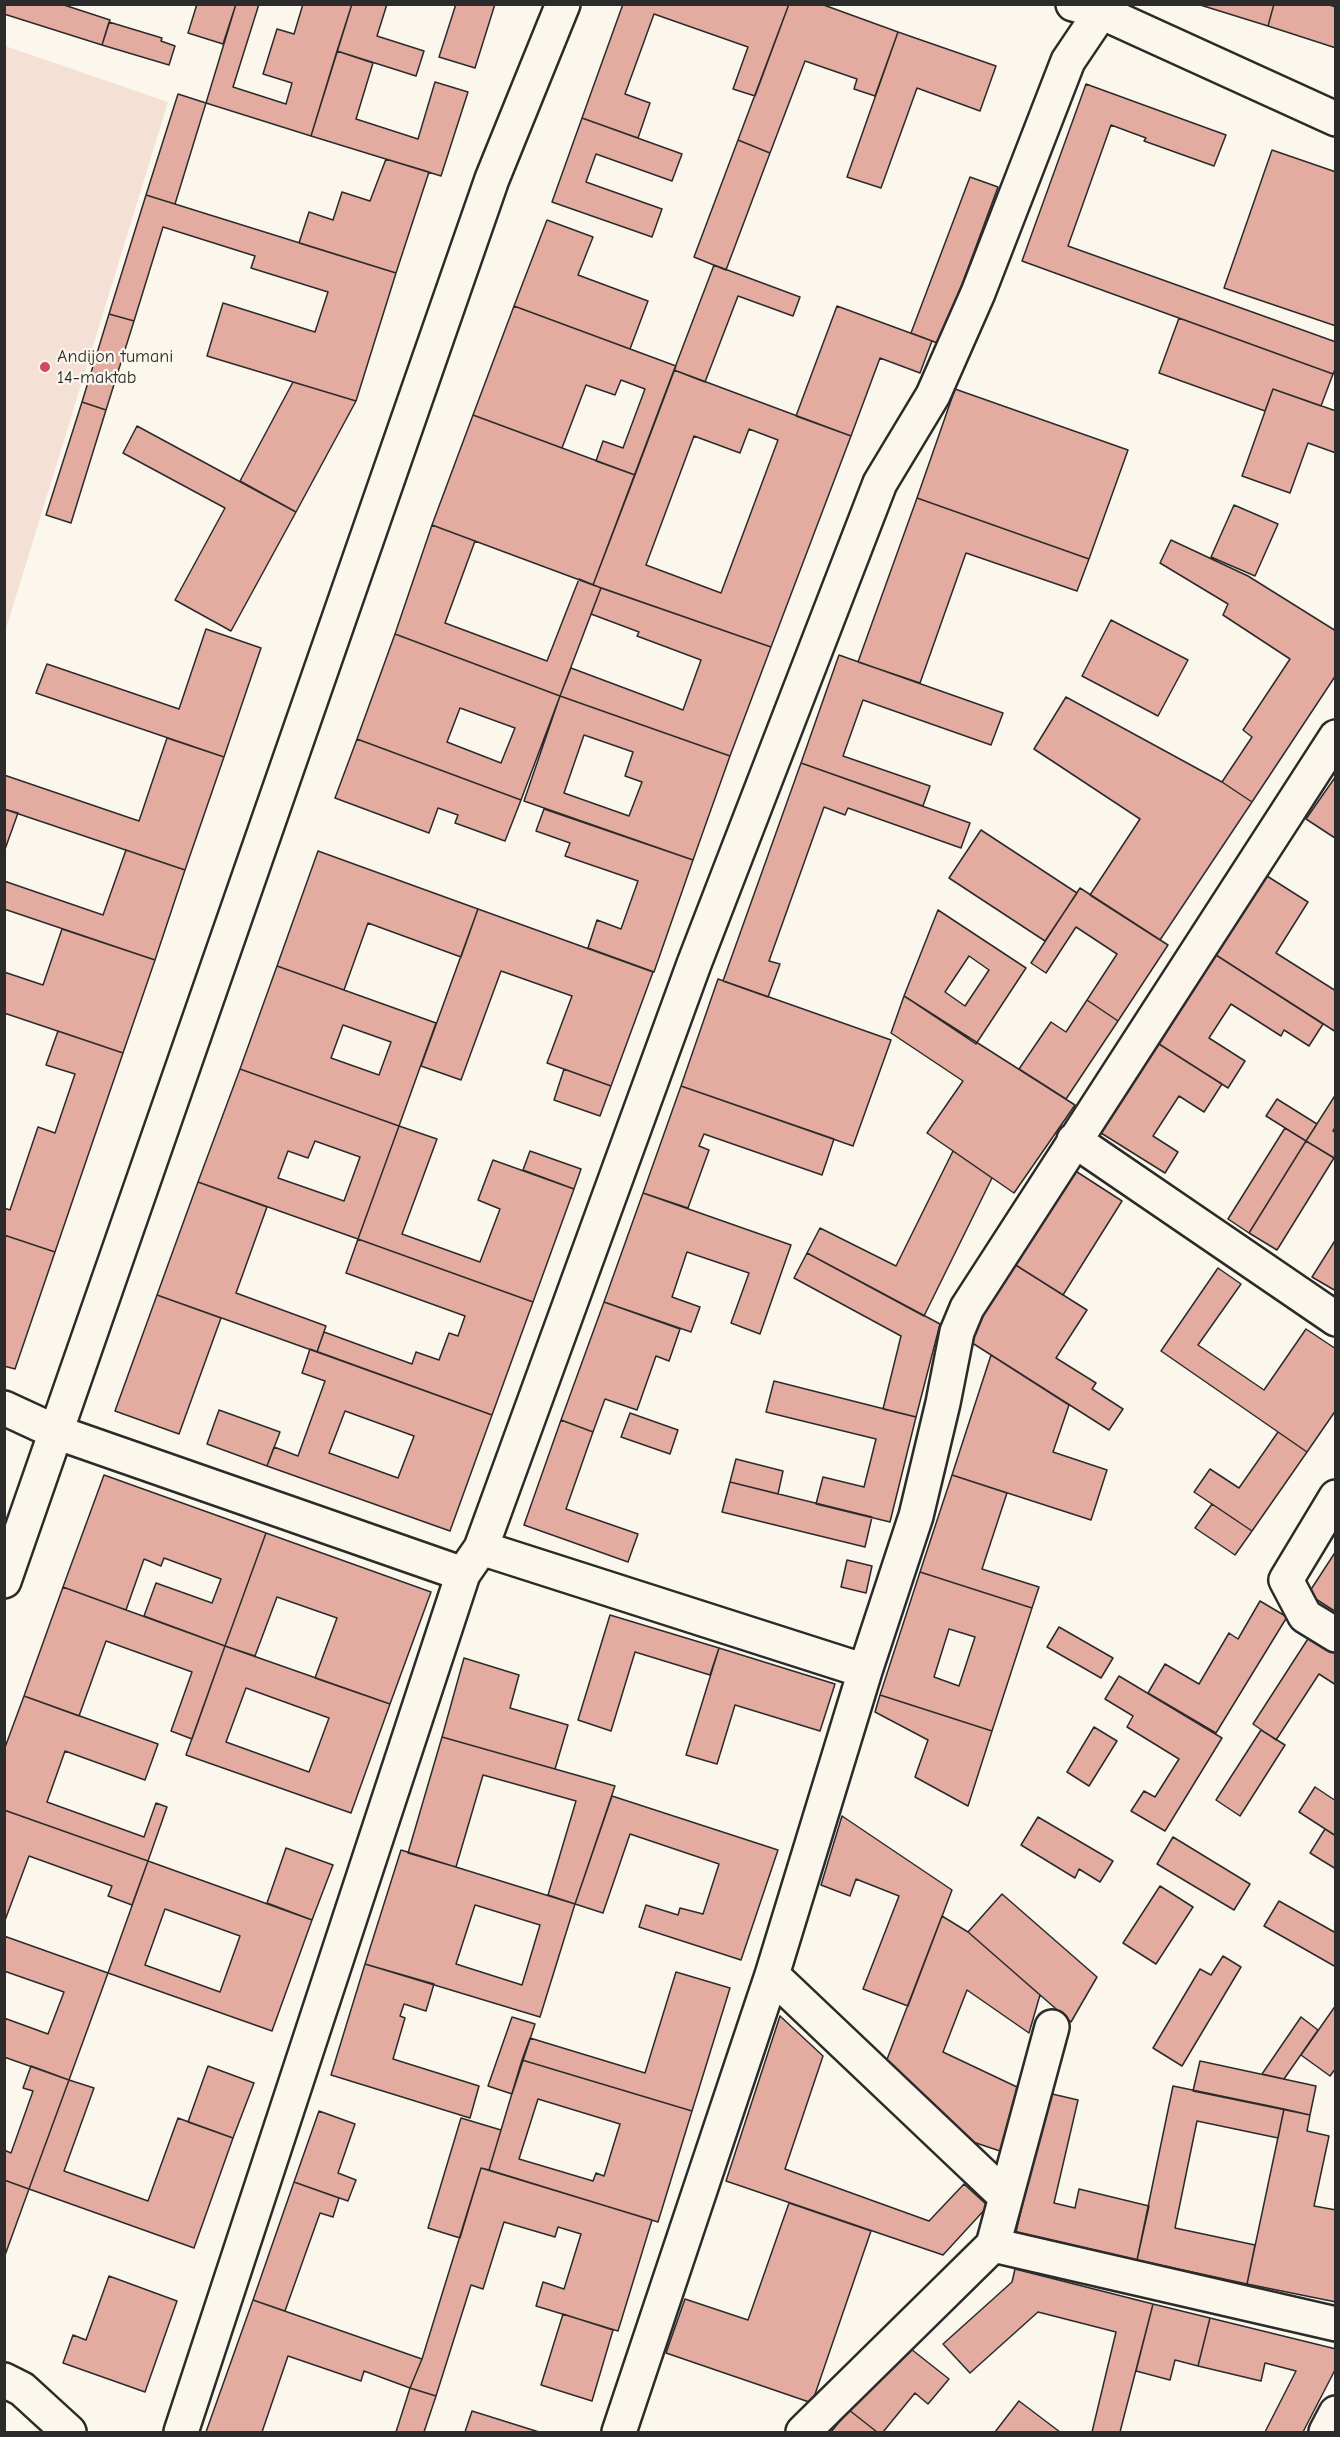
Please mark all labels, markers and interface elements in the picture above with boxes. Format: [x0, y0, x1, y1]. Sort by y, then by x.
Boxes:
place label: Andijon tumani 14-maktab [57, 346, 173, 388]
marker: Andijon tumani 14-maktab [38, 360, 52, 374]

